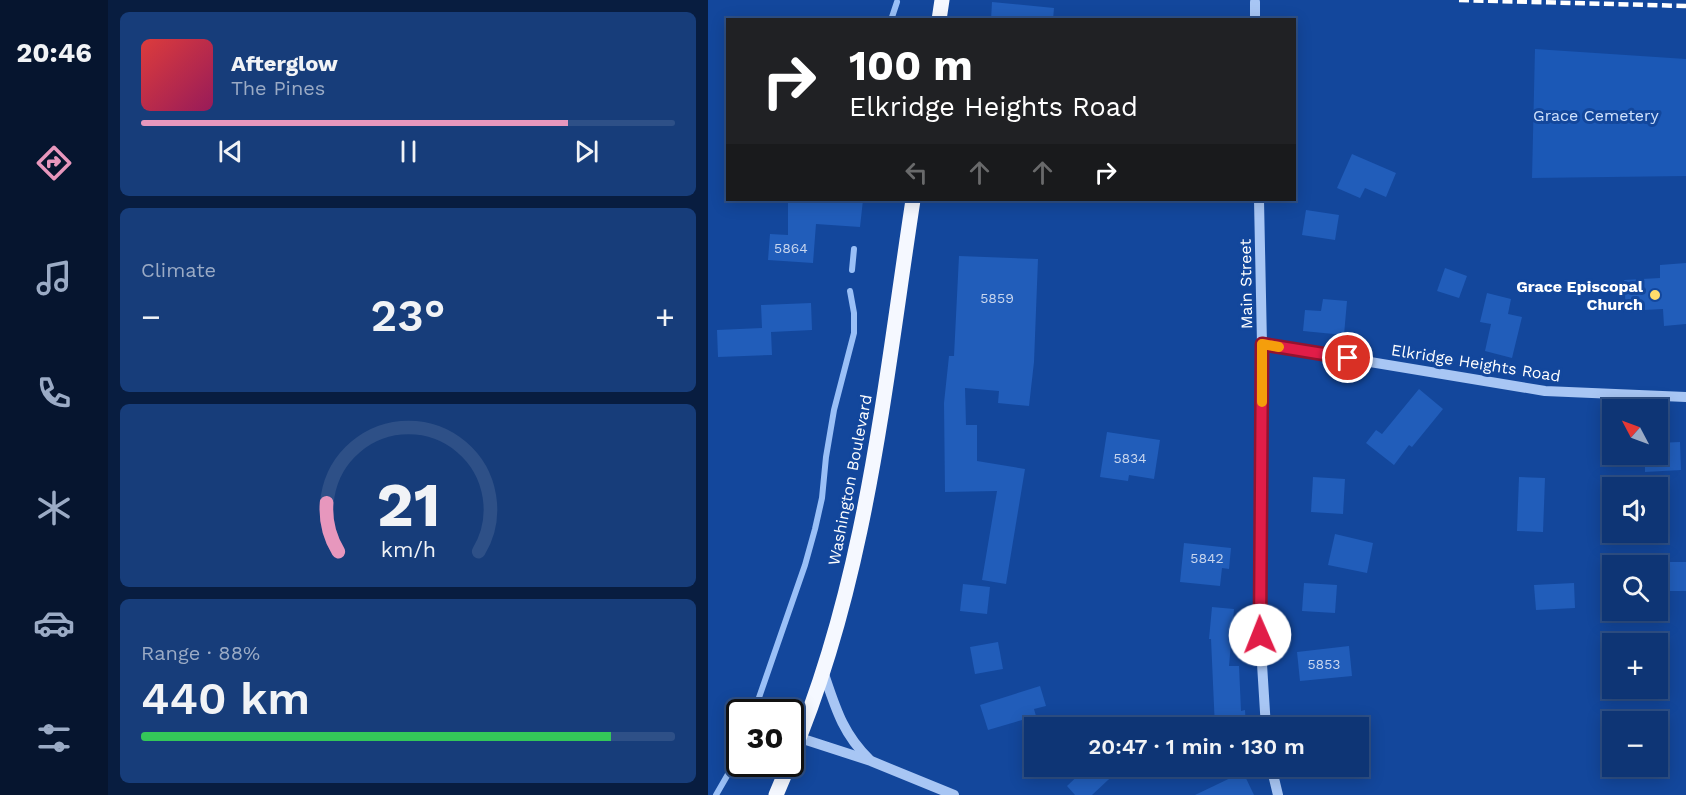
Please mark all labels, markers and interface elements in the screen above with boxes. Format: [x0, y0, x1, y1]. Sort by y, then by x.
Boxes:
text: 20:46 [16, 37, 92, 69]
text: 100 m [849, 41, 973, 90]
icon: right [750, 42, 828, 120]
text: Afterglow [231, 51, 338, 76]
text: The Pines [231, 76, 325, 100]
text: Elkridge Heights Road [849, 91, 1138, 123]
park label: Grace Cemetery [1533, 106, 1660, 125]
icon: previous [214, 135, 247, 168]
icon: pause [392, 135, 425, 168]
icon: next [570, 135, 603, 168]
icon: directions [33, 142, 75, 184]
icon: left [900, 156, 933, 189]
icon: ahead [963, 156, 996, 189]
icon: ahead [1026, 156, 1059, 189]
icon: right [1089, 156, 1122, 189]
street label: Main Street [1236, 238, 1256, 329]
house number: 5864 [774, 240, 808, 256]
icon: music [33, 257, 75, 299]
text: Climate [141, 258, 216, 282]
place label: Grace Episcopal Church [1516, 277, 1644, 314]
marker: Grace Episcopal Church [1648, 288, 1662, 302]
text: 23° [371, 289, 445, 342]
house number: 5859 [980, 290, 1014, 306]
text: − [141, 297, 161, 336]
text: + [655, 297, 675, 336]
pin [1322, 332, 1373, 383]
street label: Elkridge Heights Road [1390, 340, 1562, 386]
icon: arrive [1331, 341, 1364, 374]
icon: phone [33, 372, 75, 414]
street label: Washington Boulevard [824, 393, 876, 567]
north arrow [1602, 399, 1668, 465]
map controls [1602, 399, 1668, 777]
house number: 5834 [1113, 450, 1147, 466]
text: 21 [376, 469, 440, 542]
button: sound [1602, 477, 1668, 543]
icon: climate [33, 487, 75, 529]
text: km/h [380, 538, 436, 563]
house number: 5842 [1190, 550, 1224, 566]
button: search [1602, 555, 1668, 621]
icon: car [33, 602, 75, 644]
position arrow [1228, 603, 1292, 667]
button: + [1602, 633, 1668, 699]
text: Range · 88% [141, 641, 260, 665]
house number: 5853 [1307, 656, 1341, 672]
text: 440 km [141, 672, 310, 725]
speed limit sign: 30 [726, 699, 804, 777]
button: − [1602, 711, 1668, 777]
icon: filters [33, 717, 75, 759]
text: 20:47 · 1 min · 130 m [1088, 734, 1305, 759]

